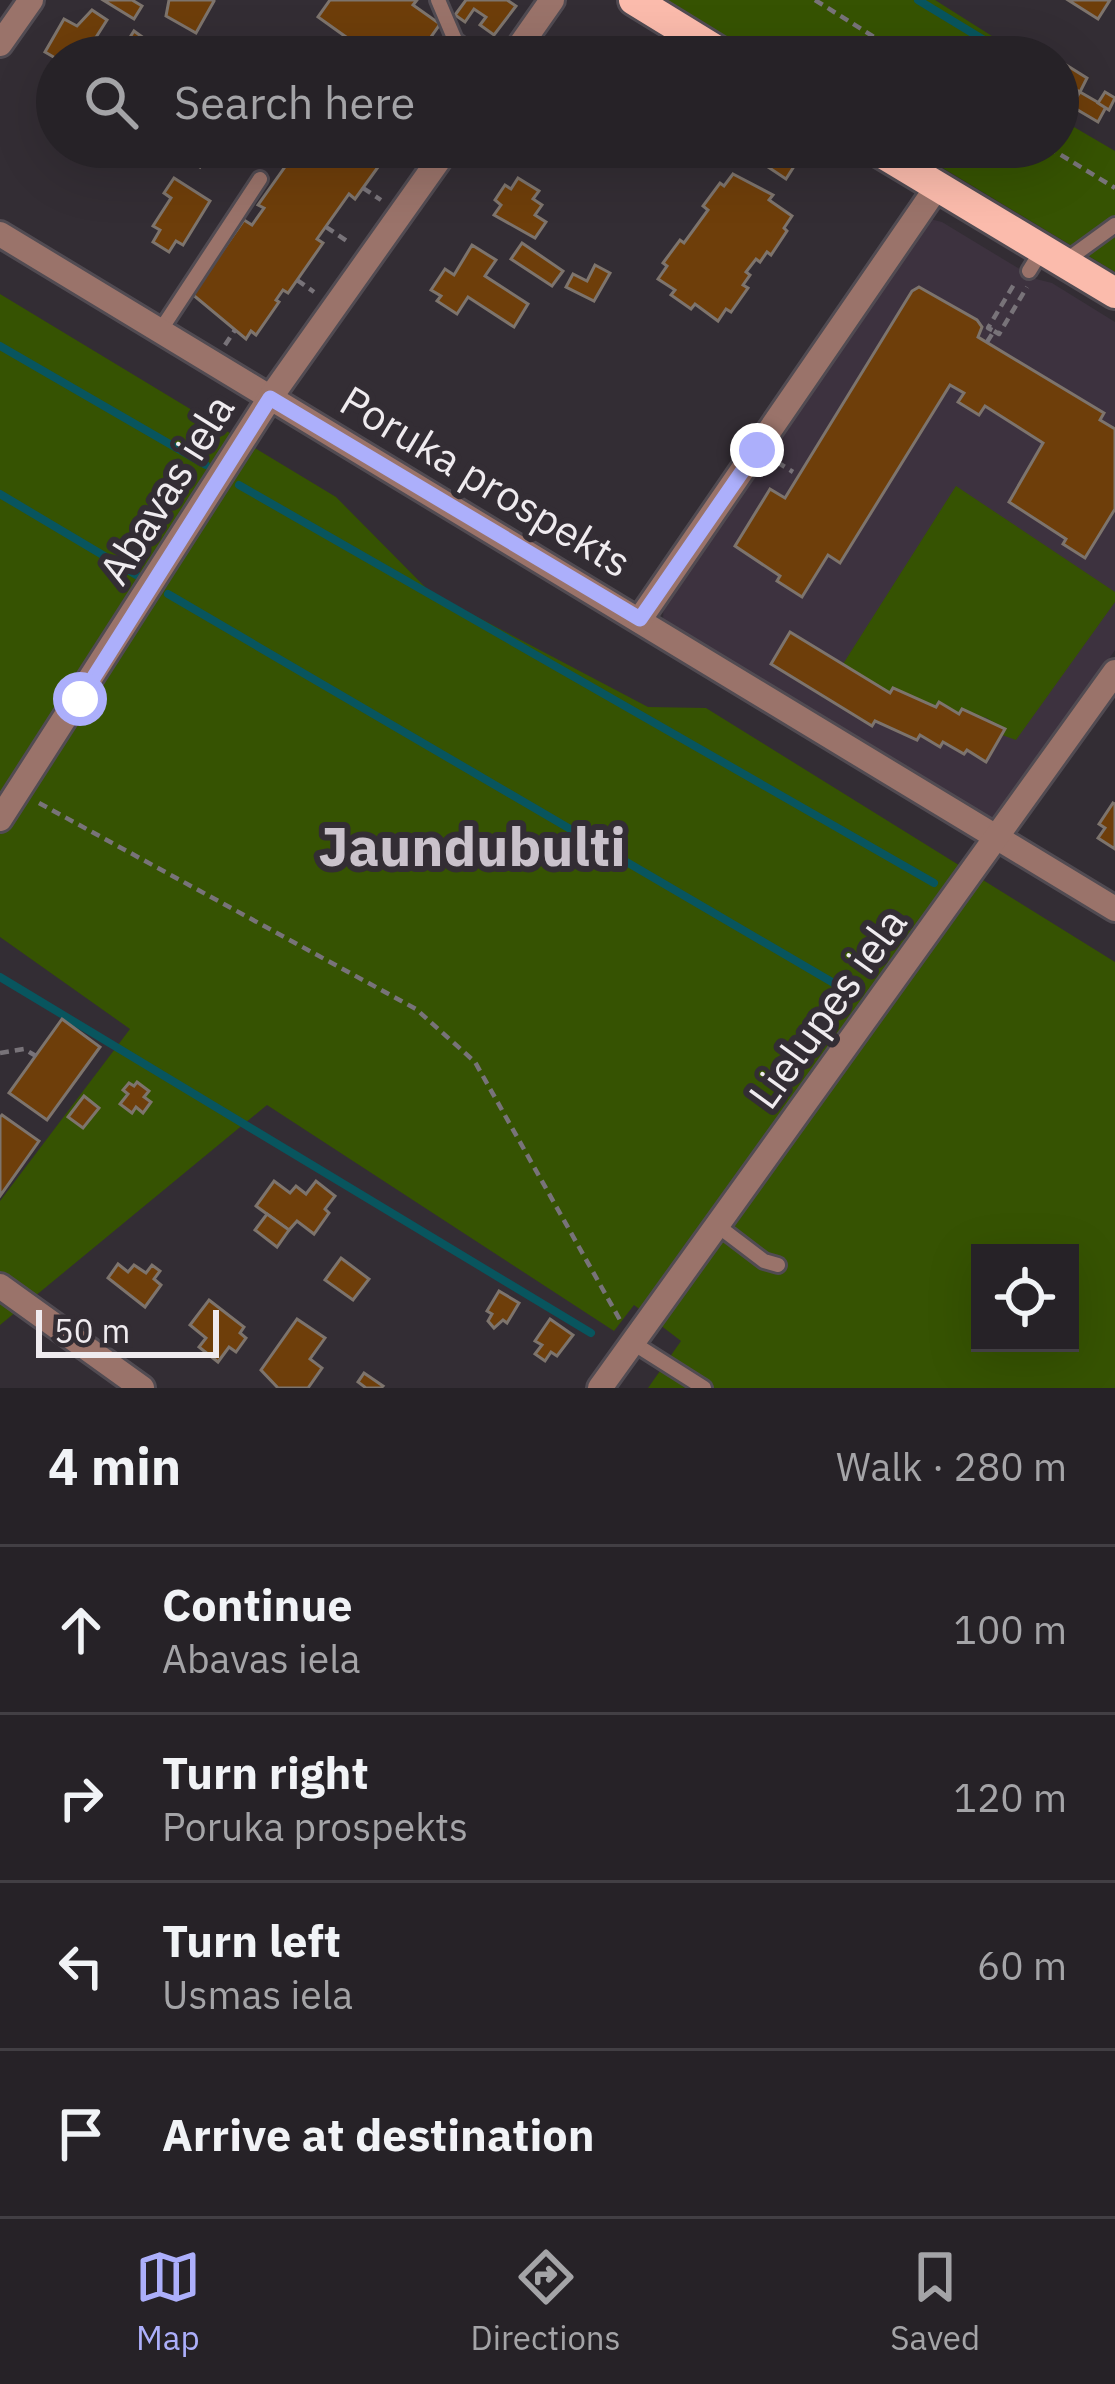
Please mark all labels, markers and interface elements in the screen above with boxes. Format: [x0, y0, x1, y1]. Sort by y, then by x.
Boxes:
search box [36, 36, 1079, 168]
icon: search [78, 69, 144, 135]
text: Search here [174, 73, 415, 131]
street label: Poruka prospekts [331, 373, 641, 589]
street label: Abavas iela [86, 384, 246, 594]
route end [730, 423, 784, 477]
route start [53, 672, 107, 726]
district label: Jaundubulti [318, 811, 626, 881]
street label: Lielupes iela [736, 897, 918, 1119]
map controls [971, 1244, 1079, 1352]
button: locate [971, 1244, 1079, 1352]
scale bar [36, 1304, 219, 1357]
text: 50 m [54, 1309, 130, 1352]
text: 4 min [48, 1433, 181, 1499]
text: Walk · 280 m [836, 1441, 1067, 1492]
text: Continue [162, 1575, 353, 1633]
icon: ahead [48, 1597, 114, 1663]
text: 100 m [954, 1604, 1067, 1655]
text: Abavas iela [162, 1633, 361, 1684]
text: Turn right [162, 1743, 369, 1801]
icon: right [48, 1765, 114, 1831]
text: 120 m [954, 1772, 1067, 1823]
text: Poruka prospekts [162, 1801, 468, 1852]
text: Turn left [162, 1911, 341, 1969]
icon: left [48, 1933, 114, 1999]
text: 60 m [977, 1940, 1067, 1991]
text: Usmas iela [162, 1969, 353, 2020]
icon: arrive [48, 2101, 114, 2167]
text: Arrive at destination [162, 2105, 595, 2163]
tab: Map [135, 2244, 201, 2359]
tab: Directions [471, 2244, 621, 2359]
tab: Saved [890, 2244, 980, 2359]

